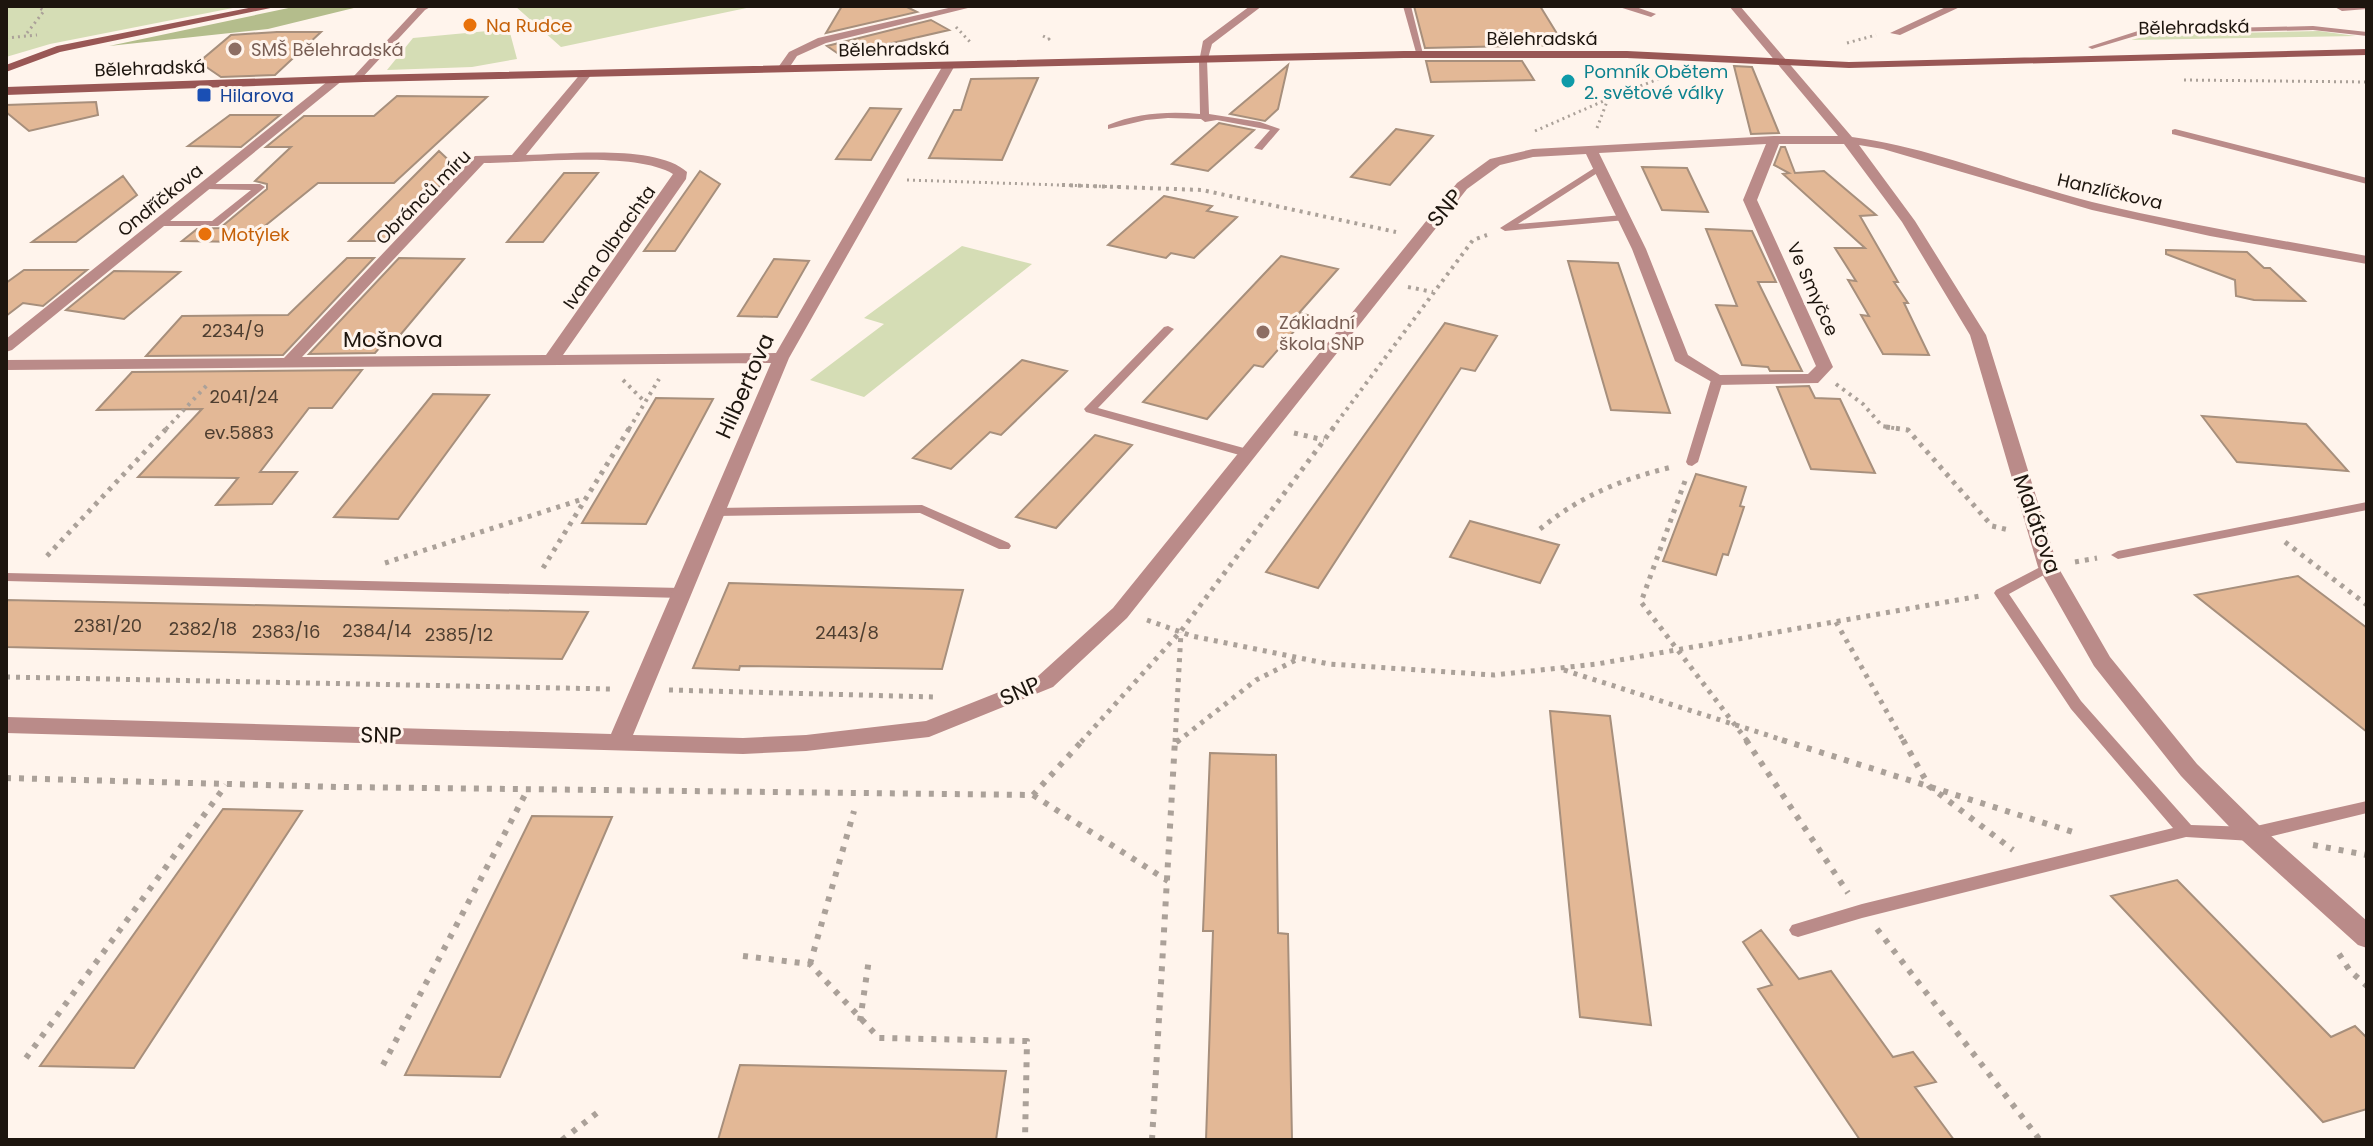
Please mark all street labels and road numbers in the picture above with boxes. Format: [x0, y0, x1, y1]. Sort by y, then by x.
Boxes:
street label: Bělehradská [2138, 14, 2250, 40]
street label: Bělehradská [1486, 26, 1598, 51]
street label: Bělehradská [838, 36, 950, 62]
street label: Bělehradská [94, 54, 206, 82]
street label: Obránců míru [370, 144, 476, 250]
street label: Ondříčkova [112, 158, 208, 242]
street label: Hanzlíčkova [2055, 167, 2165, 215]
street label: Ivana Olbrachta [557, 180, 661, 314]
street label: SNP [1420, 182, 1470, 234]
street label: Ve Smyčce [1781, 238, 1845, 340]
street label: Mošnova [343, 324, 443, 355]
street label: Hilbertova [708, 329, 782, 443]
street label: Malátova [2006, 470, 2068, 578]
street label: SNP [995, 668, 1045, 714]
street label: SNP [360, 719, 402, 751]

